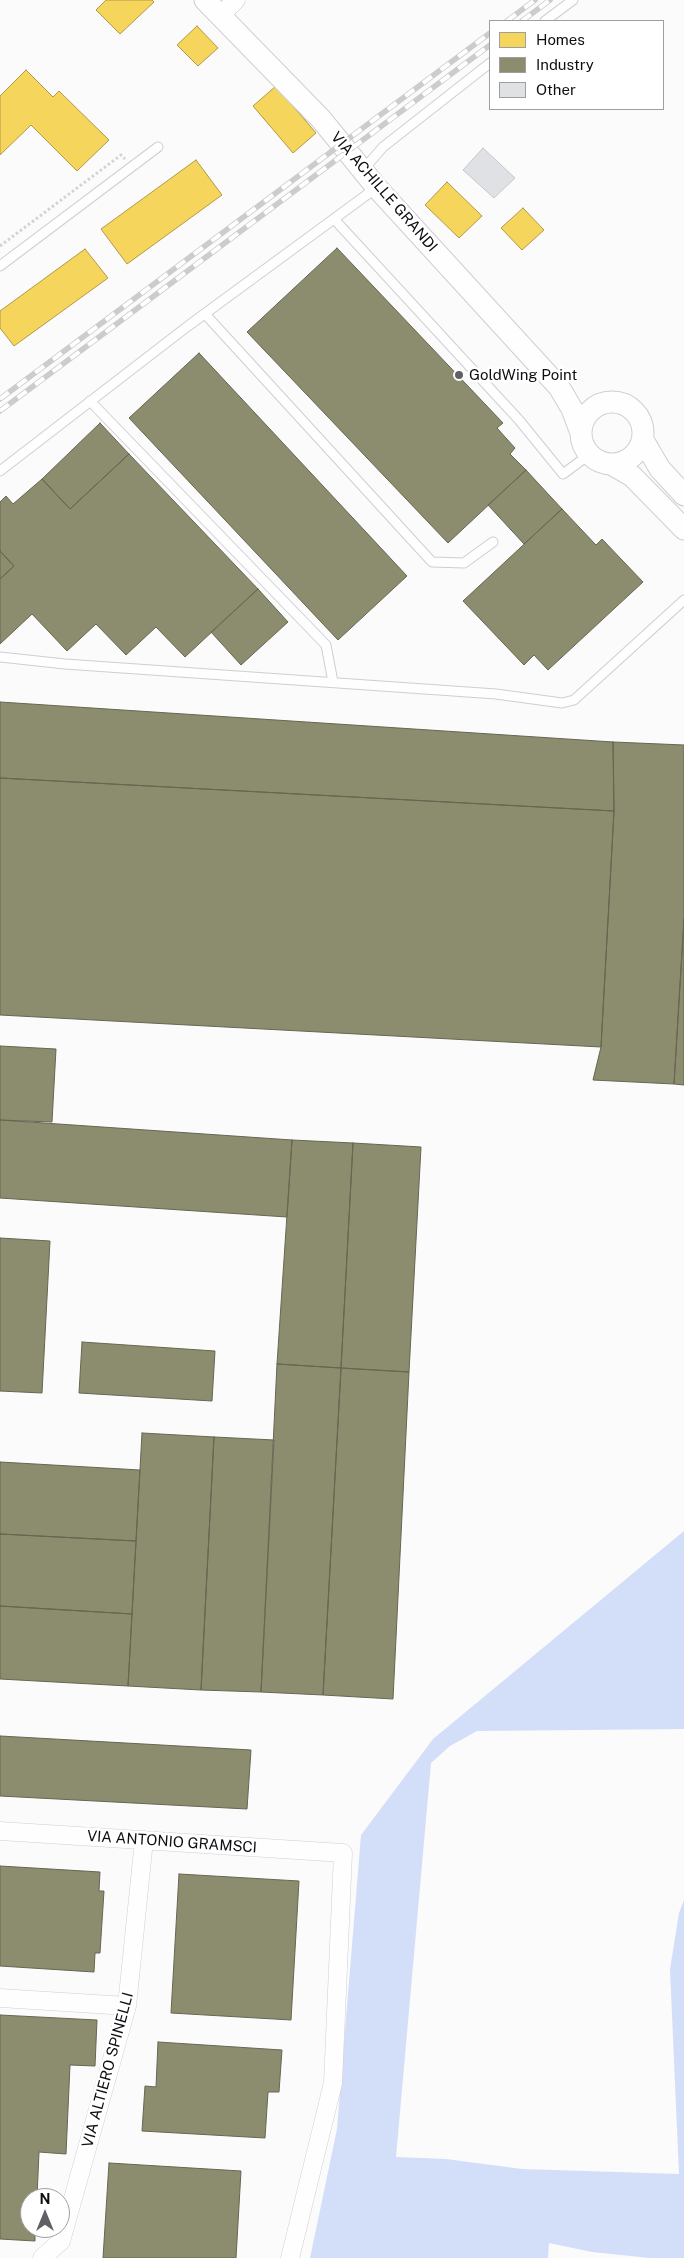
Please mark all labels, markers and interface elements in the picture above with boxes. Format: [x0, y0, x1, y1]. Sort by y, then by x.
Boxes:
legend [489, 20, 664, 110]
text: Homes [536, 31, 585, 48]
text: Industry [536, 56, 594, 73]
text: Other [536, 81, 576, 98]
street label: VIA ACHILLE GRANDI [327, 128, 441, 256]
place label: GoldWing Point [469, 366, 577, 384]
marker: GoldWing Point [453, 369, 465, 381]
street label: VIA ANTONIO GRAMSCI [86, 1827, 258, 1857]
street label: VIA ALTIERO SPINELLI [79, 1990, 137, 2150]
north arrow [20, 2188, 70, 2238]
text: N [40, 2191, 50, 2207]

